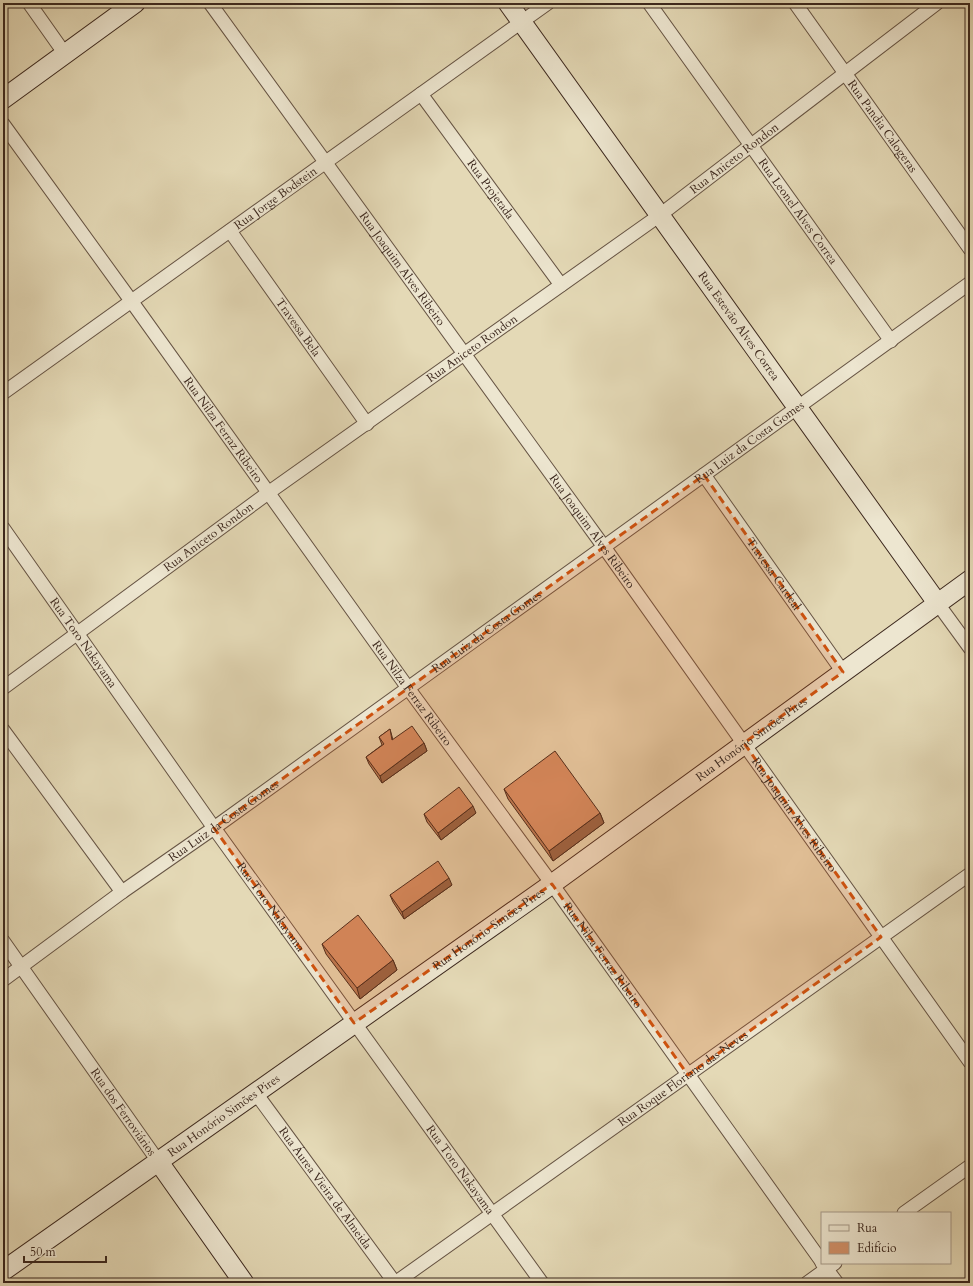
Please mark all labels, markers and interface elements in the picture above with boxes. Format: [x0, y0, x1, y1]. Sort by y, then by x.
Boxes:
street label: Rua Pandia Calogeras [844, 76, 921, 176]
street label: Rua Aniceto Rondon [686, 119, 782, 197]
street label: Rua Leonel Alves Correa [755, 155, 842, 268]
street label: Rua Projetada [463, 156, 519, 223]
street label: Rua Jorge Bodstein [231, 163, 320, 233]
street label: Rua Joaquim Alves Ribeiro [356, 208, 449, 329]
street label: Rua Estevão Alves Correa [695, 268, 784, 384]
street label: Travessa Bela [272, 295, 325, 360]
street label: Rua Aniceto Rondon [423, 311, 521, 386]
street label: Rua Nilza Ferraz Ribeiro [180, 374, 267, 486]
street label: Rua Luiz da Costa Gomes [691, 397, 807, 487]
street label: Rua Joaquim Alves Ribeiro [546, 471, 639, 592]
street label: Rua Aniceto Rondon [160, 498, 257, 575]
street label: Travessa Cardeal [743, 534, 805, 613]
street label: Rua Luiz da Costa Gomes [428, 587, 545, 677]
street label: Rua Toro Nakayama [46, 594, 121, 691]
street label: Rua Nilza Ferraz Ribeiro [369, 637, 456, 750]
street label: Rua Honório Simões Pires [692, 693, 810, 785]
street label: Rua Joaquim Alves Ribeiro [748, 754, 841, 876]
street label: Rua Luiz da Costa Gomes [165, 776, 282, 865]
street label: Rua Toro Nakayama [233, 859, 309, 955]
street label: Rua Honório Simões Pires [429, 884, 548, 974]
street label: Rua Nilza Ferraz Ribeiro [560, 899, 646, 1012]
street label: Rua Roque Floriano das Neves [615, 1027, 751, 1130]
street label: Rua dos Ferroviários [87, 1065, 160, 1159]
street label: Rua Honório Simões Pires [164, 1070, 283, 1161]
street label: Rua Toro Nakayama [423, 1122, 498, 1218]
street label: Rua Áurea Vieira de Almeida [275, 1124, 376, 1253]
legend [821, 1212, 951, 1264]
text: Rua [857, 1220, 878, 1236]
scale bar [24, 1238, 106, 1264]
text: Edifício [857, 1240, 897, 1256]
text: 50 m [30, 1244, 57, 1260]

